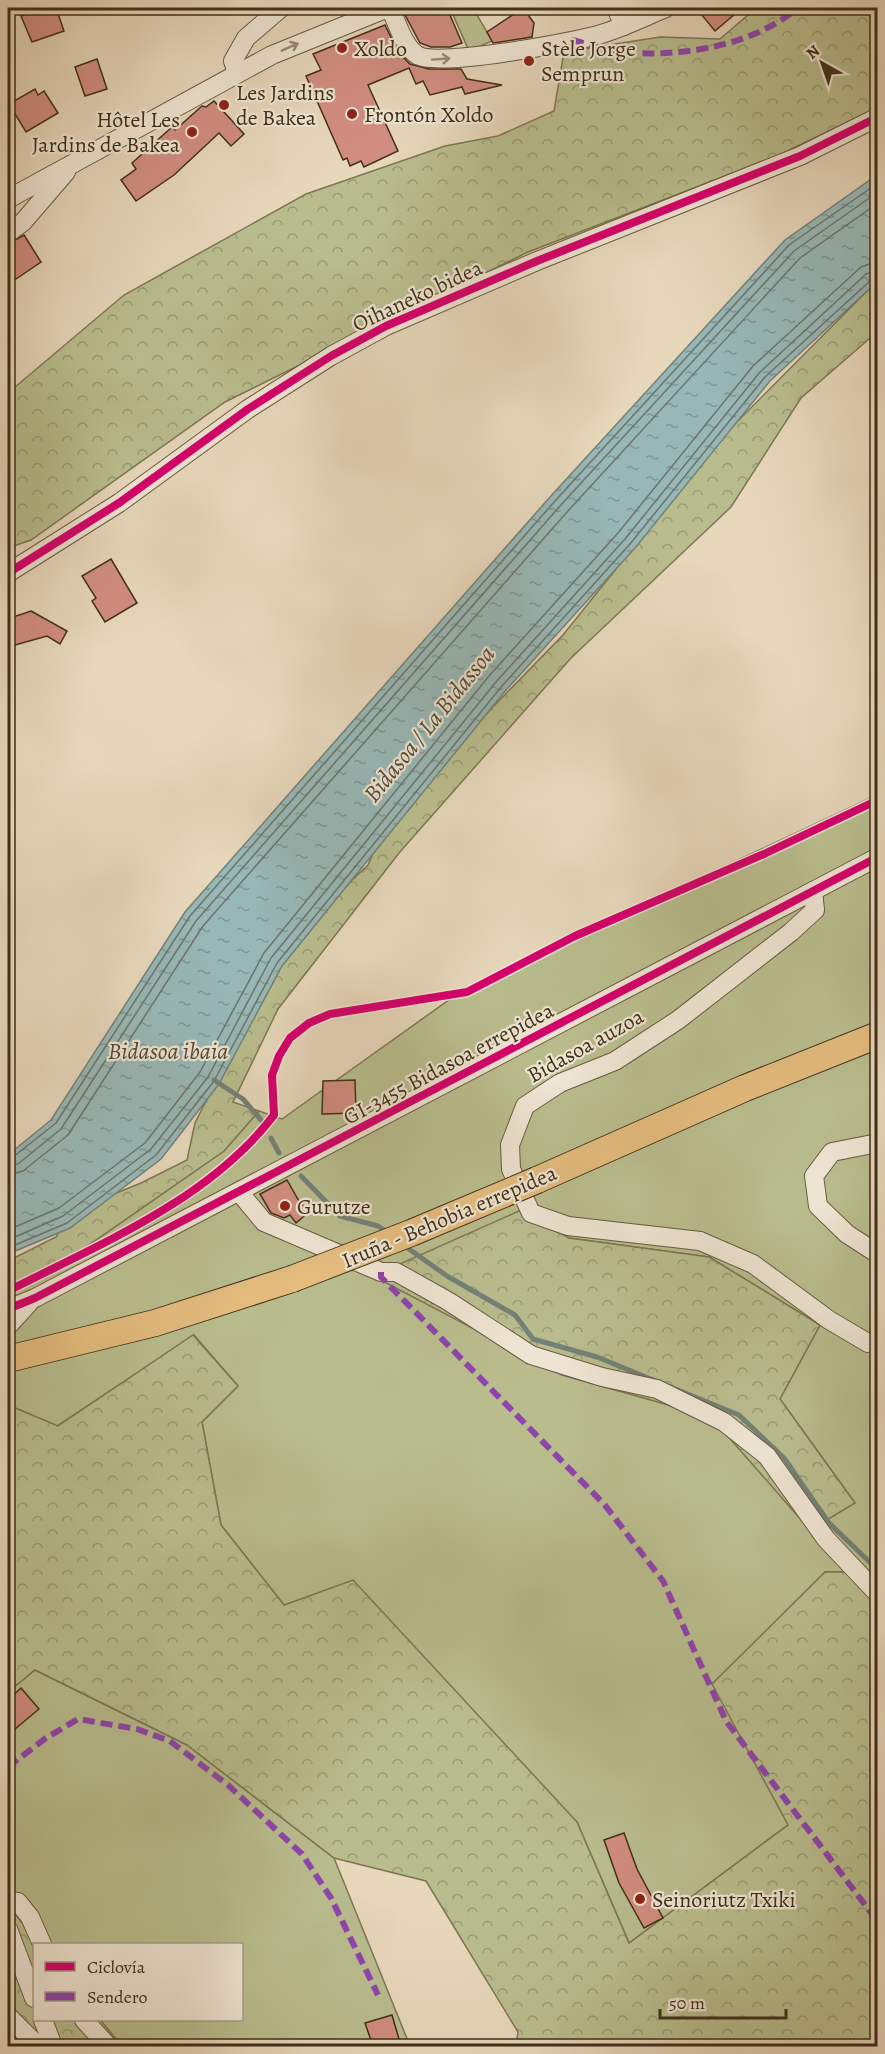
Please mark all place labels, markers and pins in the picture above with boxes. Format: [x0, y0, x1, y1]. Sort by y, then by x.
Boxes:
place label: Xoldo [354, 34, 407, 64]
place label: Stèle Jorge Semprun [541, 34, 636, 89]
marker: Xoldo [335, 41, 349, 55]
marker: Stèle Jorge Semprun [522, 54, 536, 68]
place label: Les Jardins de Bakea [236, 78, 334, 133]
marker: Les Jardins de Bakea [217, 98, 231, 112]
place label: Frontón Xoldo [364, 100, 494, 130]
place label: Hôtel Les Jardins de Bakea [32, 105, 181, 160]
marker: Frontón Xoldo [345, 107, 359, 121]
marker: Hôtel Les Jardins de Bakea [185, 125, 199, 139]
place label: Gurutze [297, 1192, 371, 1222]
marker: Gurutze [278, 1199, 292, 1213]
place label: Seinoriutz Txiki [652, 1885, 796, 1915]
marker: Seinoriutz Txiki [633, 1892, 647, 1906]

